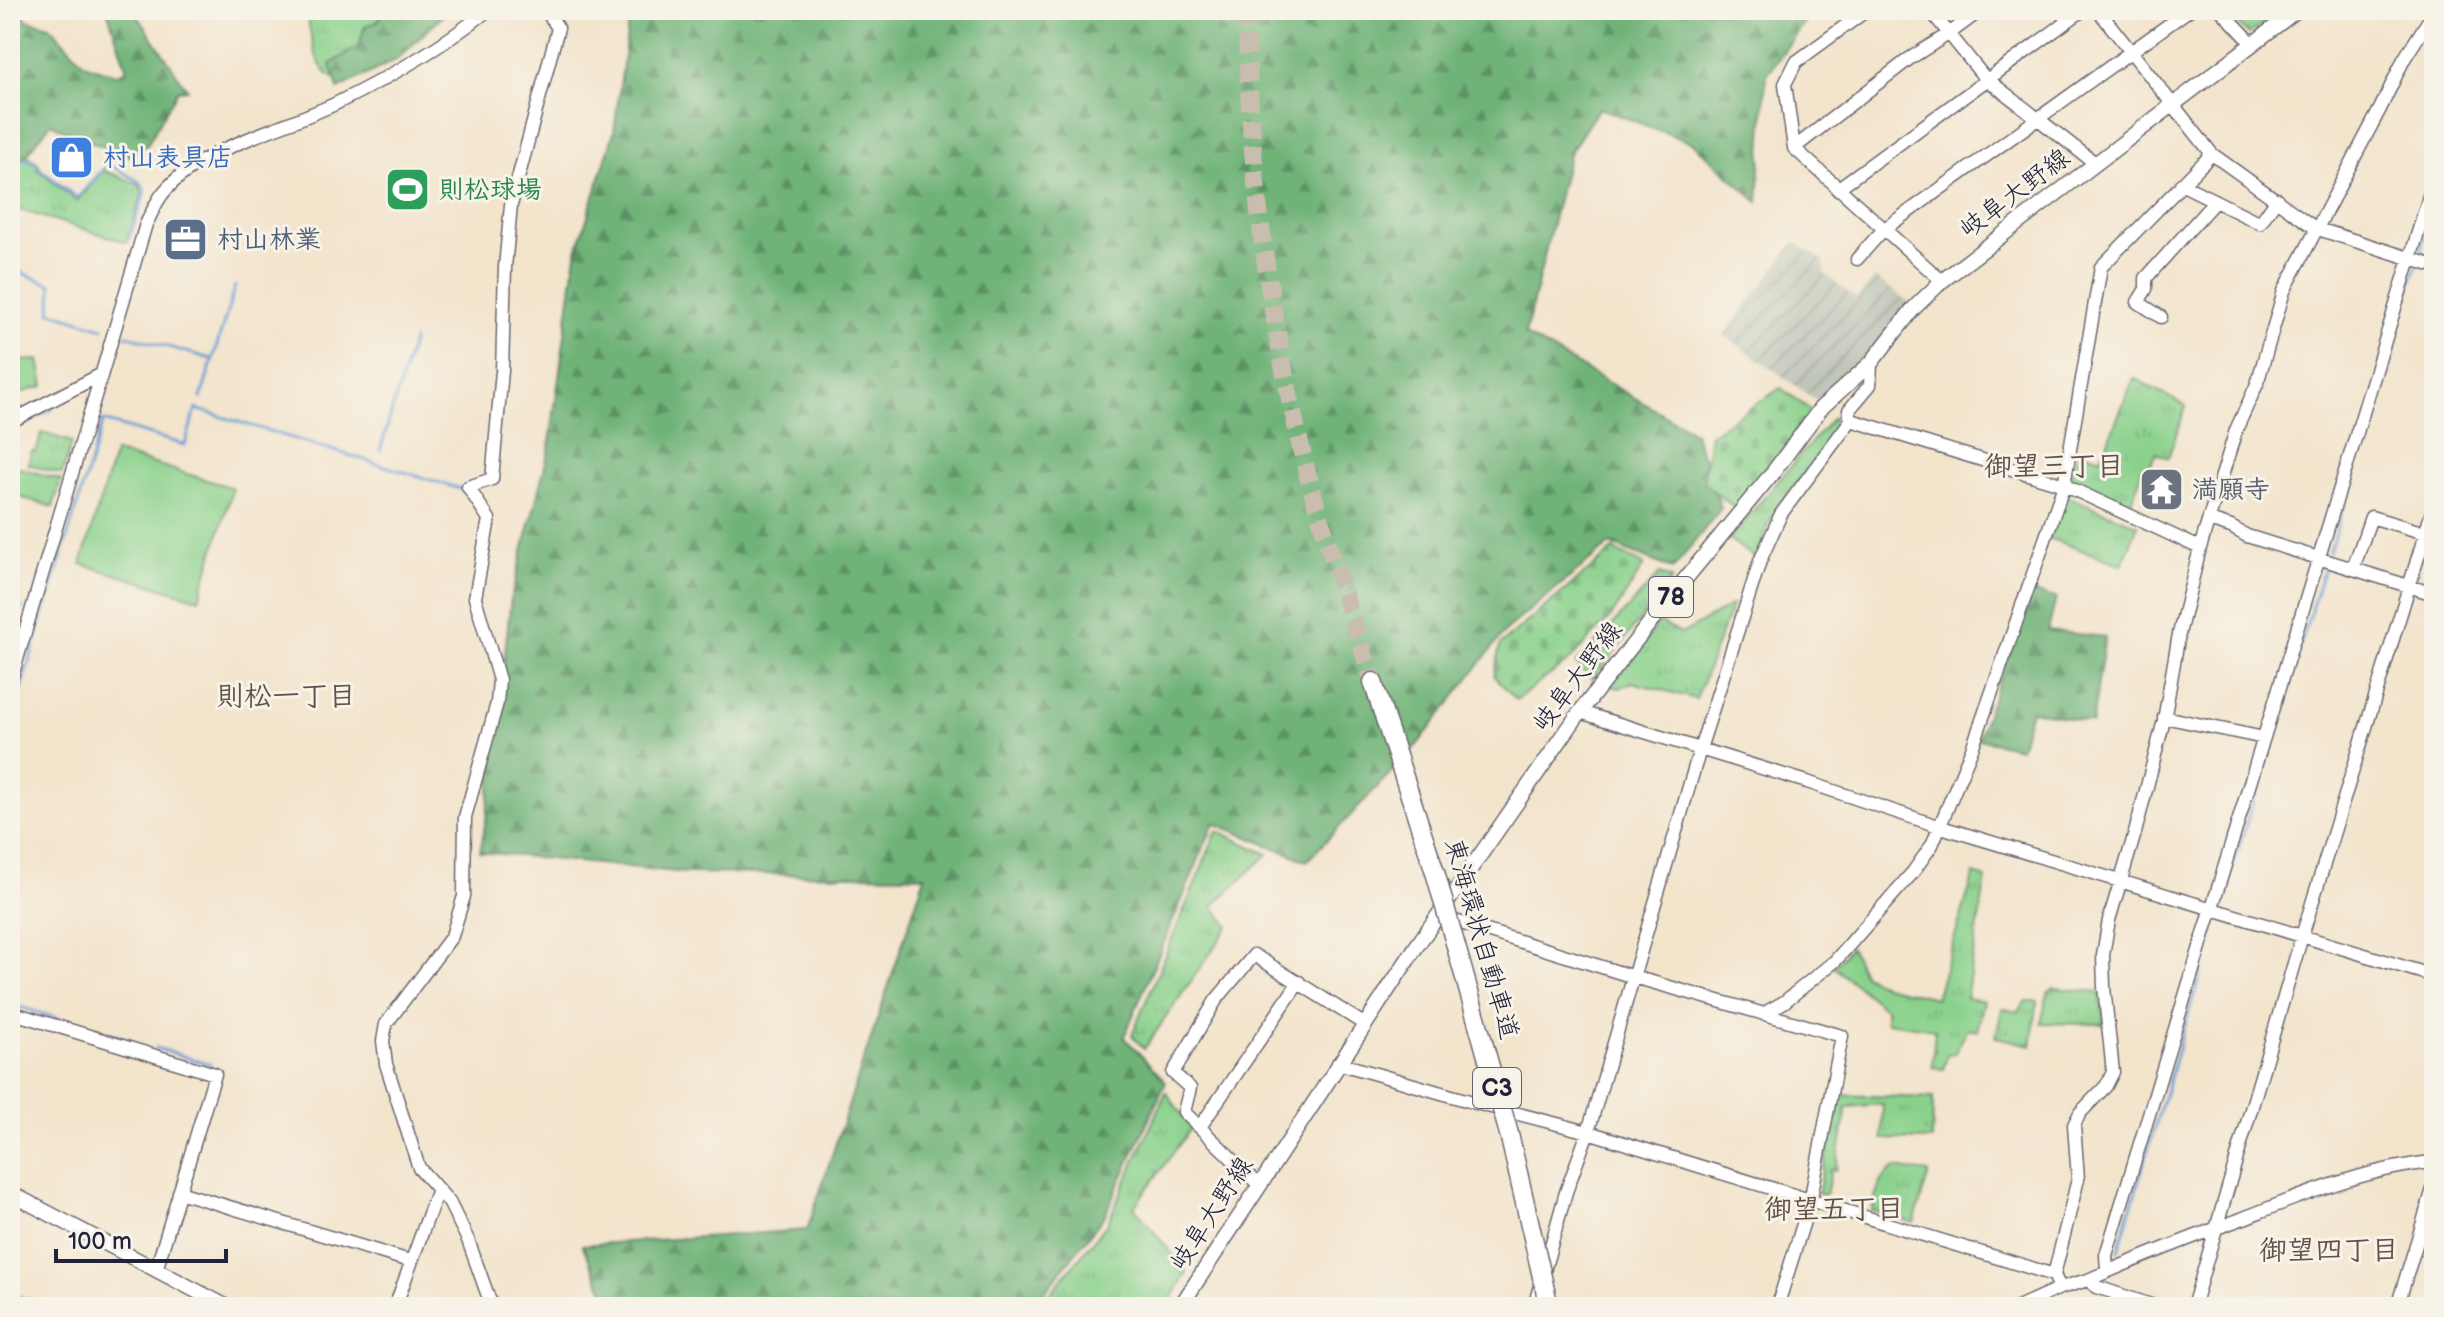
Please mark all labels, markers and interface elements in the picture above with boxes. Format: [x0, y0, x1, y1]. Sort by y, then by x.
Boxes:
shop icon: 村山表具店 [48, 134, 96, 182]
street label: 岐阜大野線 [1954, 142, 2076, 246]
place label: 村山表具店 [103, 143, 233, 174]
sports icon: 則松球場 [383, 166, 431, 214]
place label: 則松球場 [438, 175, 542, 206]
office icon: 村山林業 [162, 216, 210, 264]
place label: 村山林業 [217, 225, 321, 256]
district label: 御望三丁目 [1984, 450, 2124, 483]
temple icon: 満願寺 [2137, 466, 2185, 514]
place label: 満願寺 [2192, 475, 2270, 506]
road number: 78 [1649, 577, 1693, 617]
street label: 岐阜大野線 [1526, 616, 1630, 738]
district label: 則松一丁目 [216, 680, 356, 713]
street label: 東海環状自動車道 [1437, 835, 1525, 1043]
road number: C3 [1473, 1068, 1521, 1108]
street label: 岐阜大野線 [1164, 1151, 1260, 1277]
district label: 御望五丁目 [1764, 1193, 1904, 1226]
scale bar [56, 1213, 226, 1263]
text: 100 m [68, 1227, 132, 1256]
district label: 御望四丁目 [2259, 1234, 2399, 1267]

